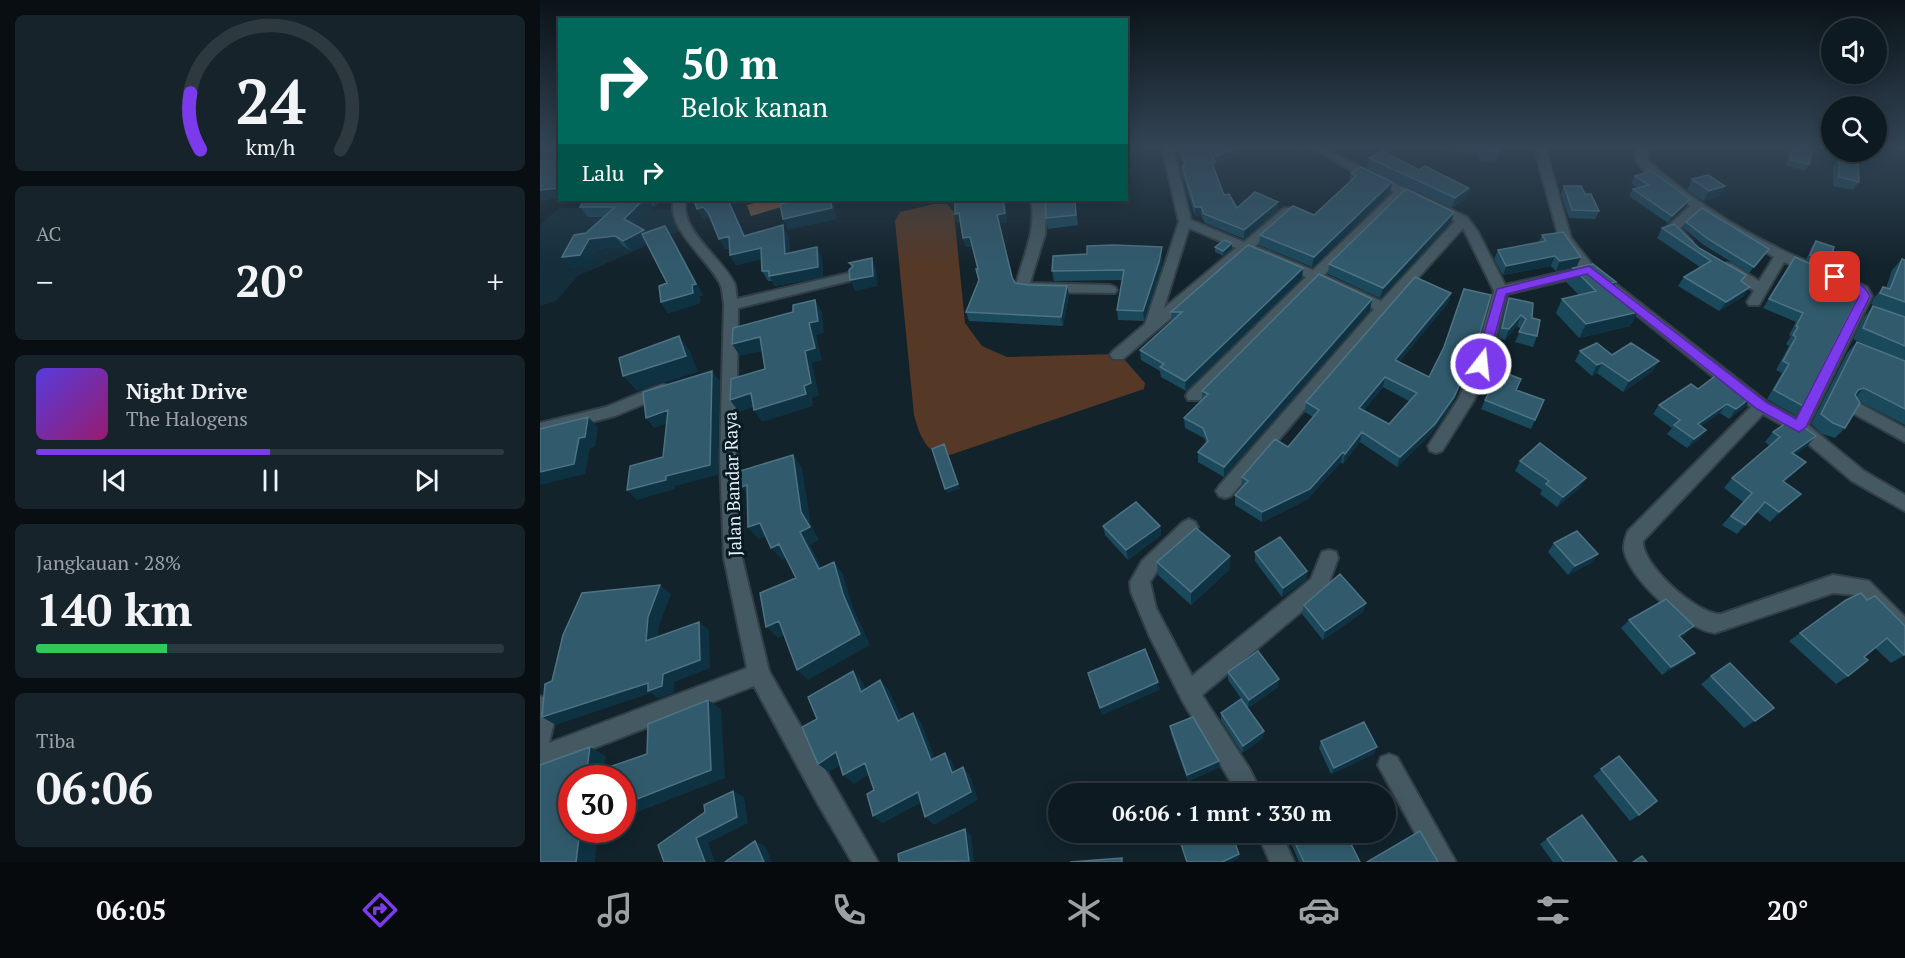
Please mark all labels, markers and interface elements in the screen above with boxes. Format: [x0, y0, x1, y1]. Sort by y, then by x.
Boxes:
map controls [1821, 18, 1887, 162]
button: sound [1821, 18, 1887, 84]
text: 50 m [681, 35, 779, 91]
icon: right [582, 42, 660, 120]
text: 24 [235, 59, 305, 142]
text: Belok kanan [681, 89, 828, 125]
button: search [1821, 96, 1887, 162]
text: km/h [245, 133, 295, 161]
icon: right [636, 156, 669, 189]
text: Lalu [582, 158, 624, 187]
text: AC [36, 220, 61, 247]
text: 20° [235, 250, 305, 310]
pin [1809, 251, 1860, 302]
text: − [36, 260, 54, 303]
text: + [486, 260, 504, 303]
icon: arrive [1818, 260, 1851, 293]
position arrow [1449, 332, 1513, 396]
text: Night Drive [126, 376, 248, 405]
text: The Halogens [126, 405, 248, 432]
street label: Jalan Bandar Raya [717, 411, 747, 557]
icon: previous [98, 464, 131, 497]
icon: pause [254, 464, 287, 497]
icon: next [410, 464, 443, 497]
text: Jangkauan · 28% [36, 549, 181, 576]
text: 140 km [36, 579, 192, 639]
text: Tiba [36, 727, 75, 754]
text: 06:06 [36, 757, 153, 817]
speed limit sign: 30 [558, 765, 636, 843]
text: 06:06 · 1 mnt · 330 m [1112, 798, 1332, 827]
icon: directions [359, 889, 401, 931]
icon: music [594, 889, 636, 931]
icon: phone [828, 889, 870, 931]
icon: climate [1063, 889, 1105, 931]
icon: car [1298, 889, 1340, 931]
icon: filters [1532, 889, 1574, 931]
text: 06:05 [96, 892, 167, 928]
text: 20° [1767, 892, 1809, 928]

